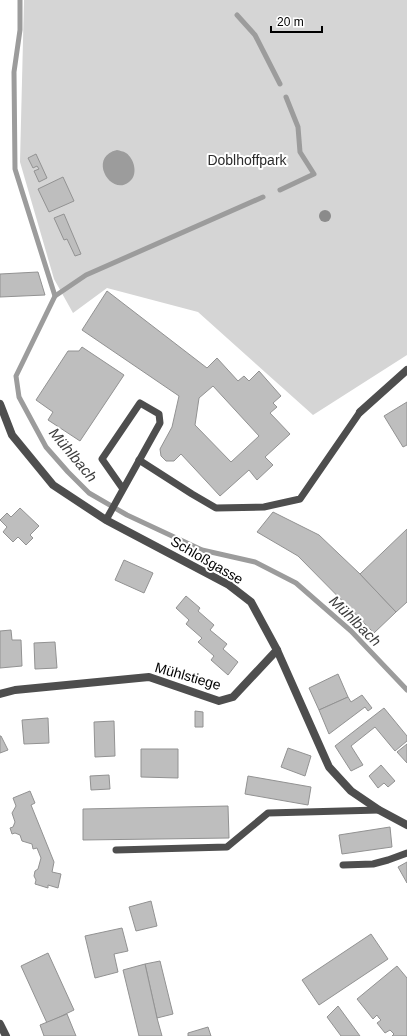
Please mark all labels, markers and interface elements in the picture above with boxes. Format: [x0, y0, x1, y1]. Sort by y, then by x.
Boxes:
scale bar [271, 8, 322, 34]
text: 20 m [277, 15, 304, 29]
park label: Doblhoffpark [207, 152, 288, 168]
water label: Mühlbach [46, 424, 101, 485]
street label: Schloßgasse [168, 533, 246, 587]
water label: Mühlbach [326, 592, 385, 649]
street label: Mühlstiege [153, 659, 223, 693]

